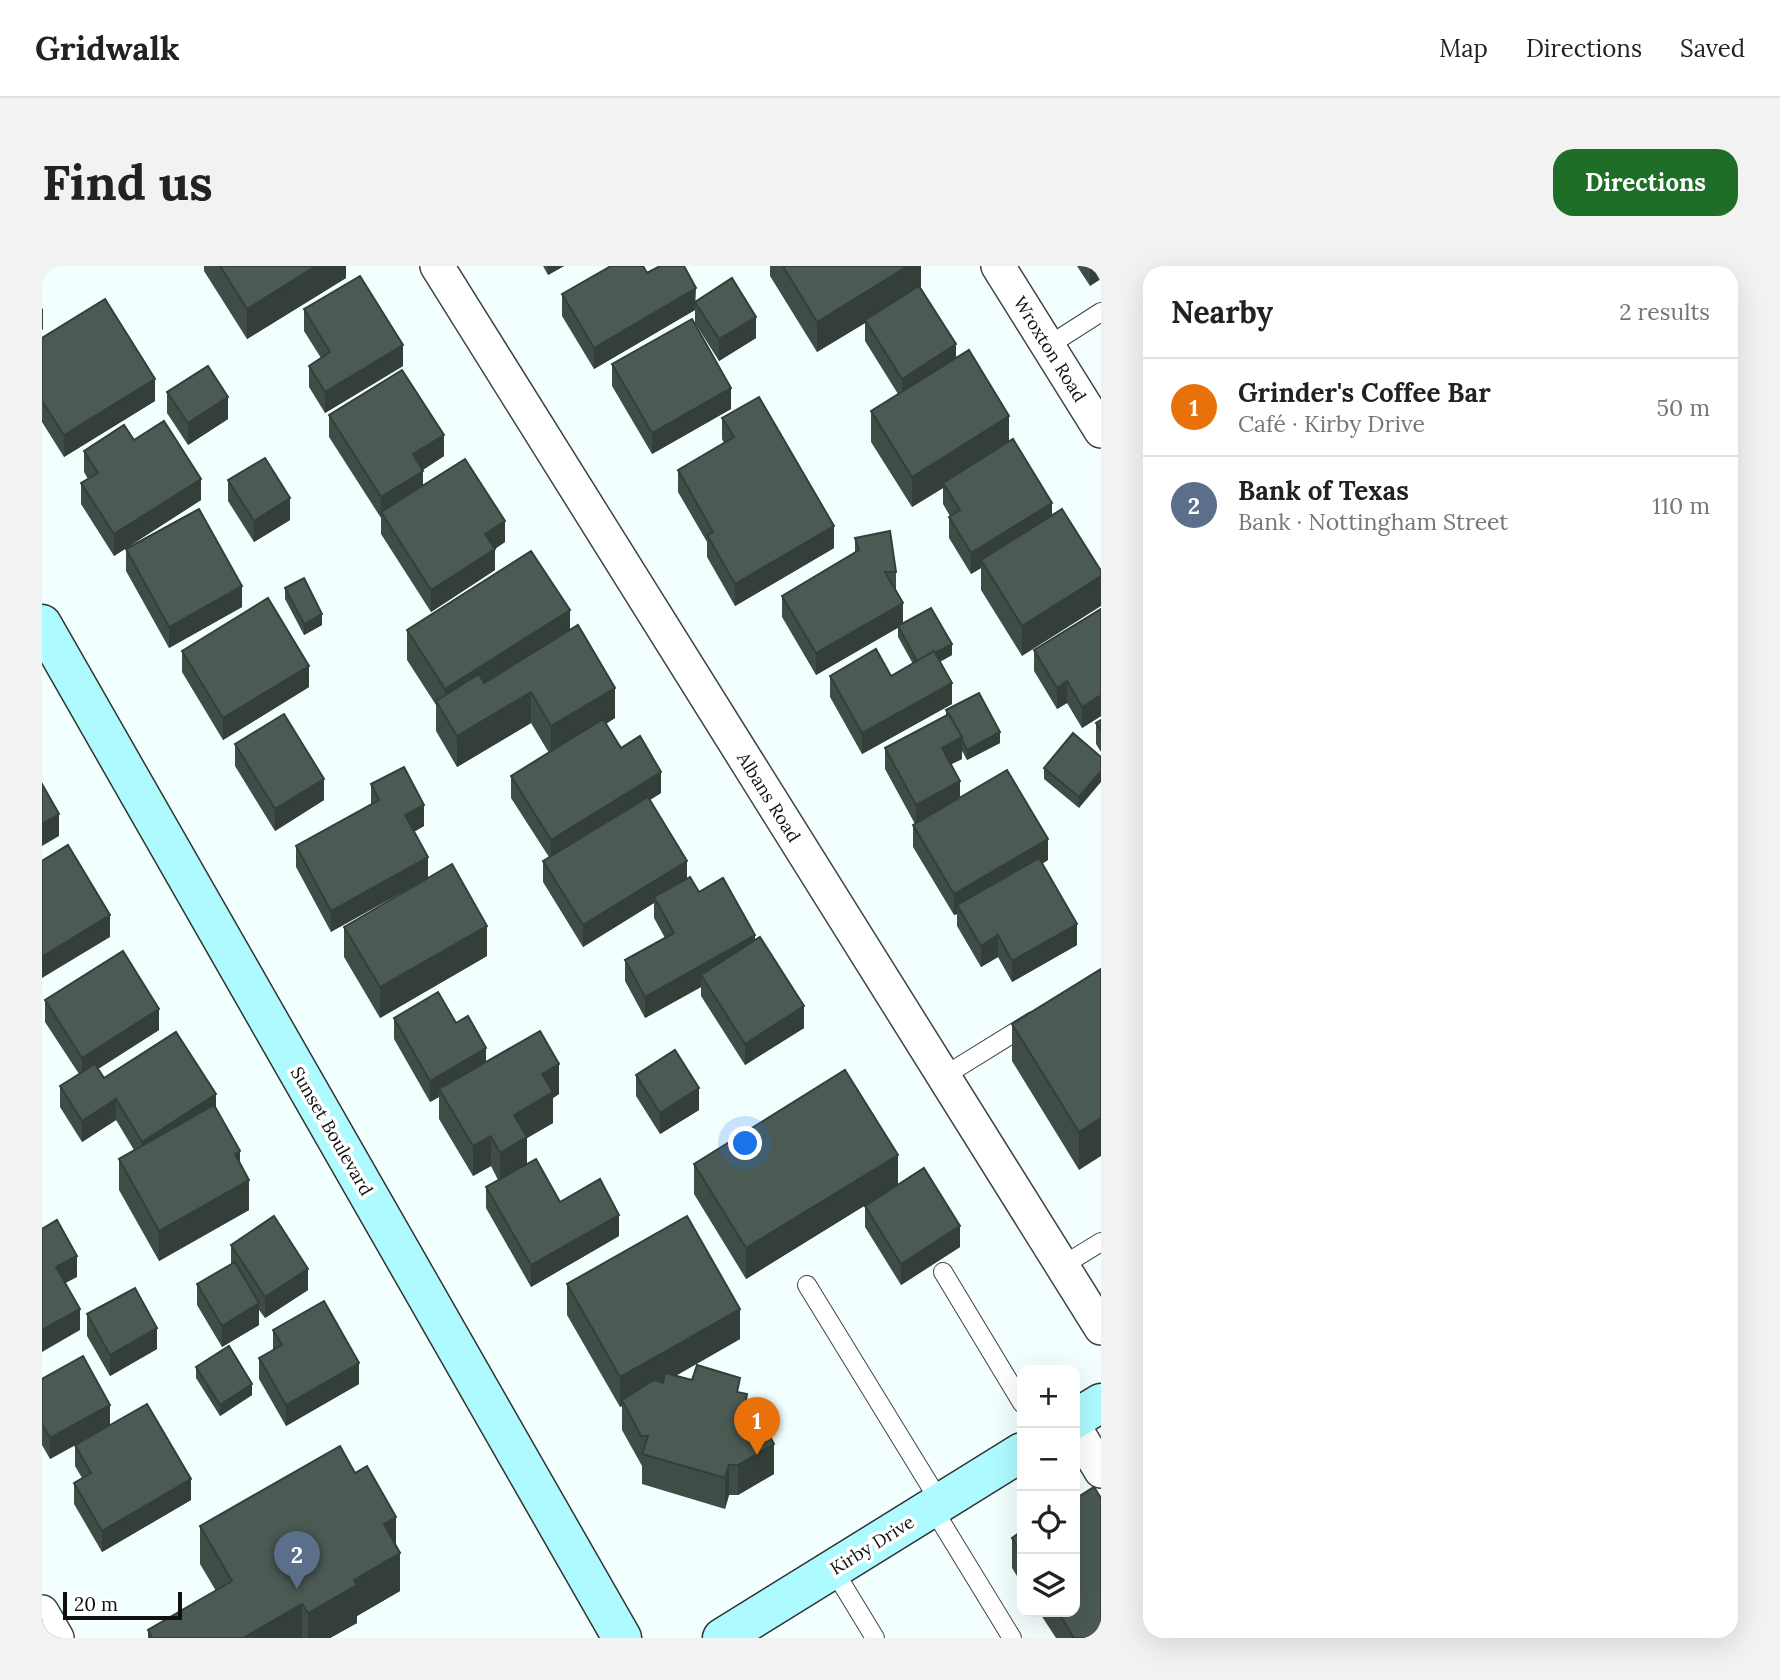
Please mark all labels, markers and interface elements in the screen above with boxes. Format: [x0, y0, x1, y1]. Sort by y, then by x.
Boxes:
text: Gridwalk [35, 27, 180, 69]
text: Map [1439, 33, 1488, 64]
text: Directions [1526, 33, 1642, 64]
text: Saved [1680, 33, 1745, 64]
button: Directions [1553, 149, 1738, 216]
text: Find us [42, 151, 213, 213]
street label: Wroxton Road [1008, 292, 1092, 406]
text: Nearby [1171, 293, 1273, 331]
text: 2 results [1619, 297, 1710, 326]
text: Grinder's Coffee Bar [1238, 376, 1491, 409]
text: 1 [1189, 393, 1199, 422]
text: 50 m [1657, 393, 1710, 422]
text: Café · Kirby Drive [1238, 409, 1425, 438]
text: Bank of Texas [1238, 474, 1409, 507]
text: 2 [1188, 491, 1200, 520]
text: 110 m [1652, 491, 1710, 520]
text: Bank · Nottingham Street [1238, 507, 1508, 536]
street label: Albans Road [732, 747, 806, 846]
street label: Sunset Boulevard [286, 1062, 378, 1200]
your location [728, 1126, 762, 1160]
map controls [1017, 1365, 1080, 1617]
button: + [1017, 1365, 1080, 1428]
pin: 1 [734, 1397, 780, 1455]
button: − [1017, 1428, 1080, 1491]
button: locate [1017, 1491, 1080, 1554]
street label: Kirby Drive [826, 1510, 918, 1580]
pin: 2 [274, 1531, 320, 1589]
button: layers [1017, 1554, 1080, 1617]
scale bar [63, 1589, 182, 1621]
text: 20 m [74, 1592, 118, 1616]

